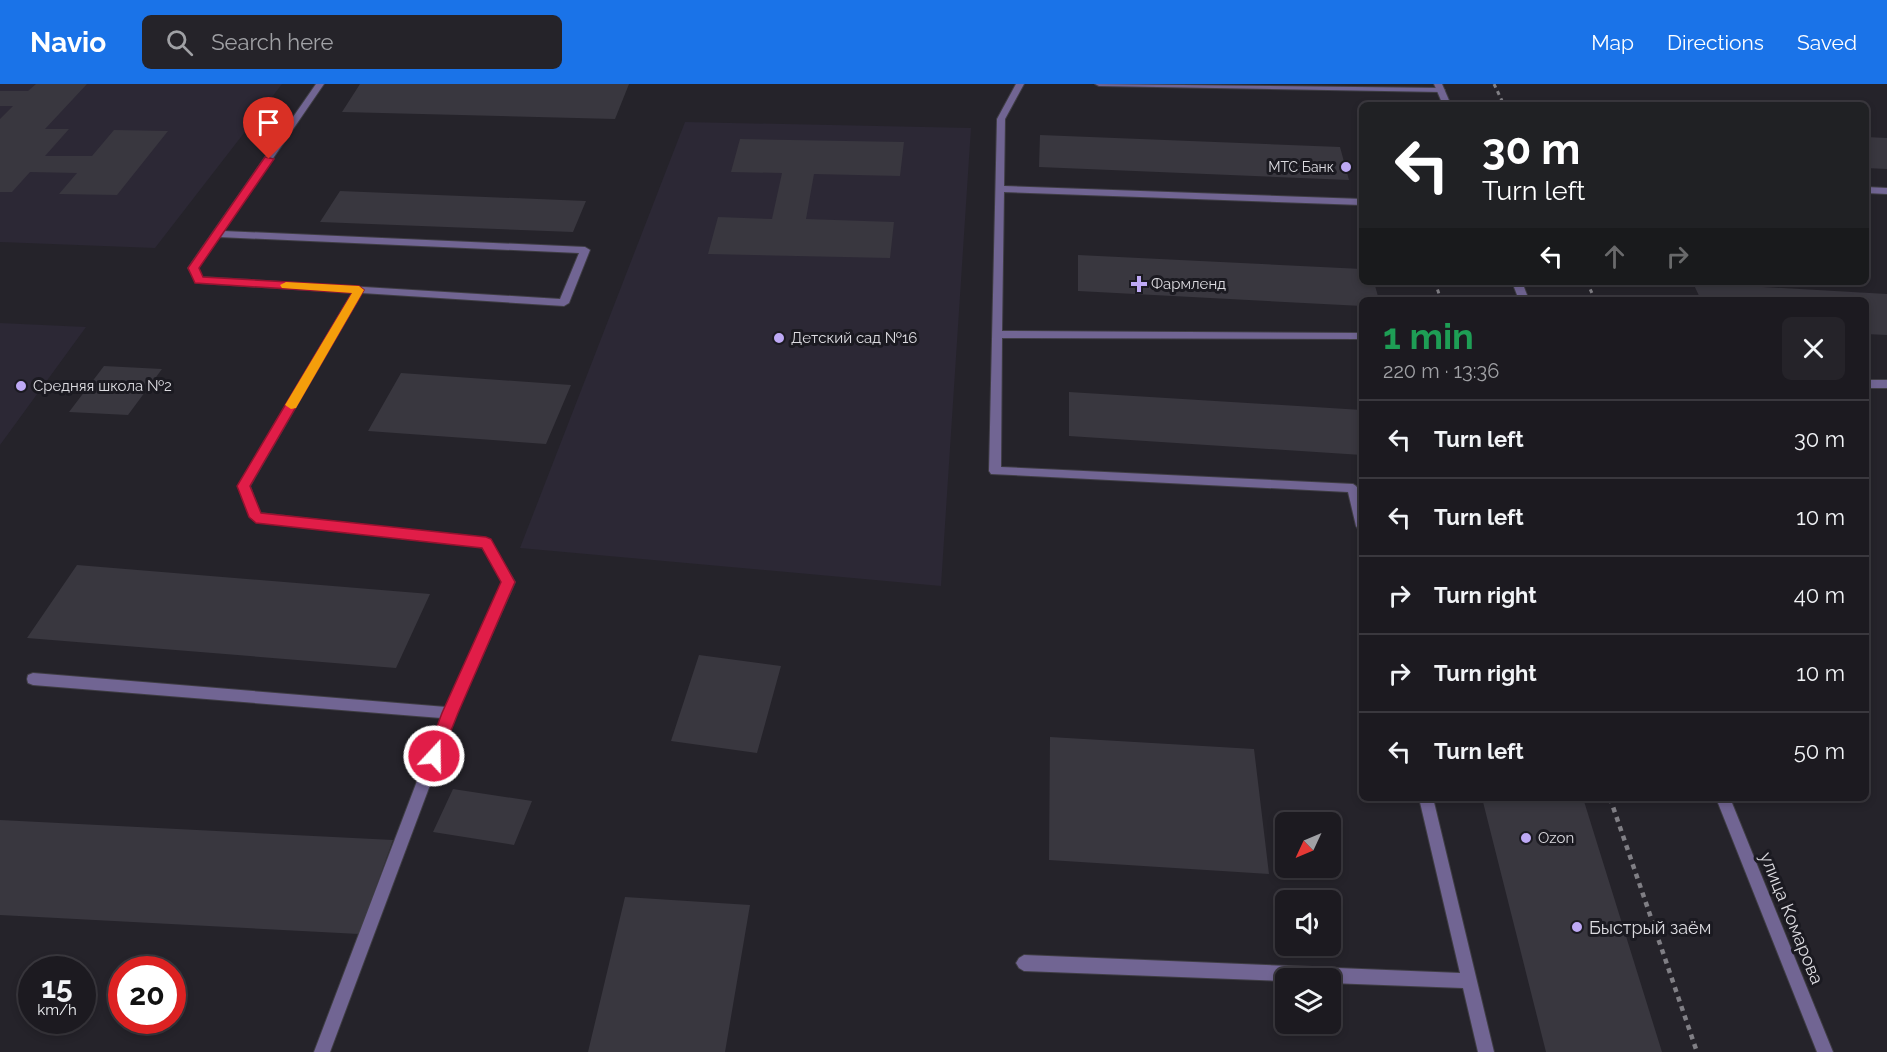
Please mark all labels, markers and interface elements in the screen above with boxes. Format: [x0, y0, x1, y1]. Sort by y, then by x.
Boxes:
search box [142, 15, 562, 69]
text: Navio [30, 26, 106, 59]
icon: search [163, 26, 196, 59]
text: Search here [211, 29, 333, 55]
text: Map [1591, 30, 1634, 55]
text: Directions [1667, 30, 1764, 55]
text: Saved [1797, 30, 1857, 55]
pin [243, 97, 294, 159]
icon: arrive [252, 106, 285, 139]
text: 30 m [1482, 125, 1580, 174]
icon: left [1383, 126, 1461, 204]
place label: МТС Банк [1268, 159, 1334, 175]
marker: МТС Банк [1339, 160, 1353, 174]
text: Turn left [1482, 175, 1585, 206]
icon: left [1535, 240, 1568, 273]
icon: ahead [1598, 240, 1631, 273]
icon: right [1661, 240, 1694, 273]
place label: Фармленд [1151, 275, 1226, 293]
marker: Фармленд [1132, 277, 1146, 291]
text: 1 min [1383, 315, 1474, 357]
button: close [1782, 317, 1845, 380]
place label: Детский сад №16 [791, 329, 917, 347]
marker: Детский сад №16 [772, 331, 786, 345]
text: 220 m · 13:36 [1383, 359, 1499, 383]
place label: Средняя школа №2 [33, 377, 172, 395]
marker: Средняя школа №2 [14, 379, 28, 393]
icon: left [1383, 423, 1416, 456]
text: Turn left [1434, 426, 1524, 452]
text: 30 m [1794, 426, 1845, 452]
icon: left [1383, 501, 1416, 534]
text: Turn left [1434, 504, 1524, 530]
text: 10 m [1796, 504, 1845, 530]
icon: right [1383, 579, 1416, 612]
text: Turn right [1434, 582, 1537, 608]
text: 40 m [1794, 582, 1845, 608]
icon: right [1383, 657, 1416, 690]
text: Turn right [1434, 660, 1537, 686]
text: 10 m [1796, 660, 1845, 686]
position arrow [402, 724, 466, 788]
icon: left [1383, 735, 1416, 768]
text: Turn left [1434, 738, 1524, 764]
text: 50 m [1794, 738, 1845, 764]
north arrow [1275, 812, 1341, 878]
map controls [1275, 812, 1341, 1034]
place label: Ozon [1538, 829, 1574, 847]
marker: Ozon [1519, 831, 1533, 845]
street label: улица Комарова [1756, 849, 1828, 987]
button: sound [1275, 890, 1341, 956]
place label: Быстрый заём [1589, 917, 1711, 938]
marker: Быстрый заём [1570, 920, 1584, 934]
speed limit sign: 20 [108, 956, 186, 1034]
button: layers [1275, 968, 1341, 1034]
text: 15 [41, 970, 73, 1005]
text: km/h [37, 1001, 77, 1019]

